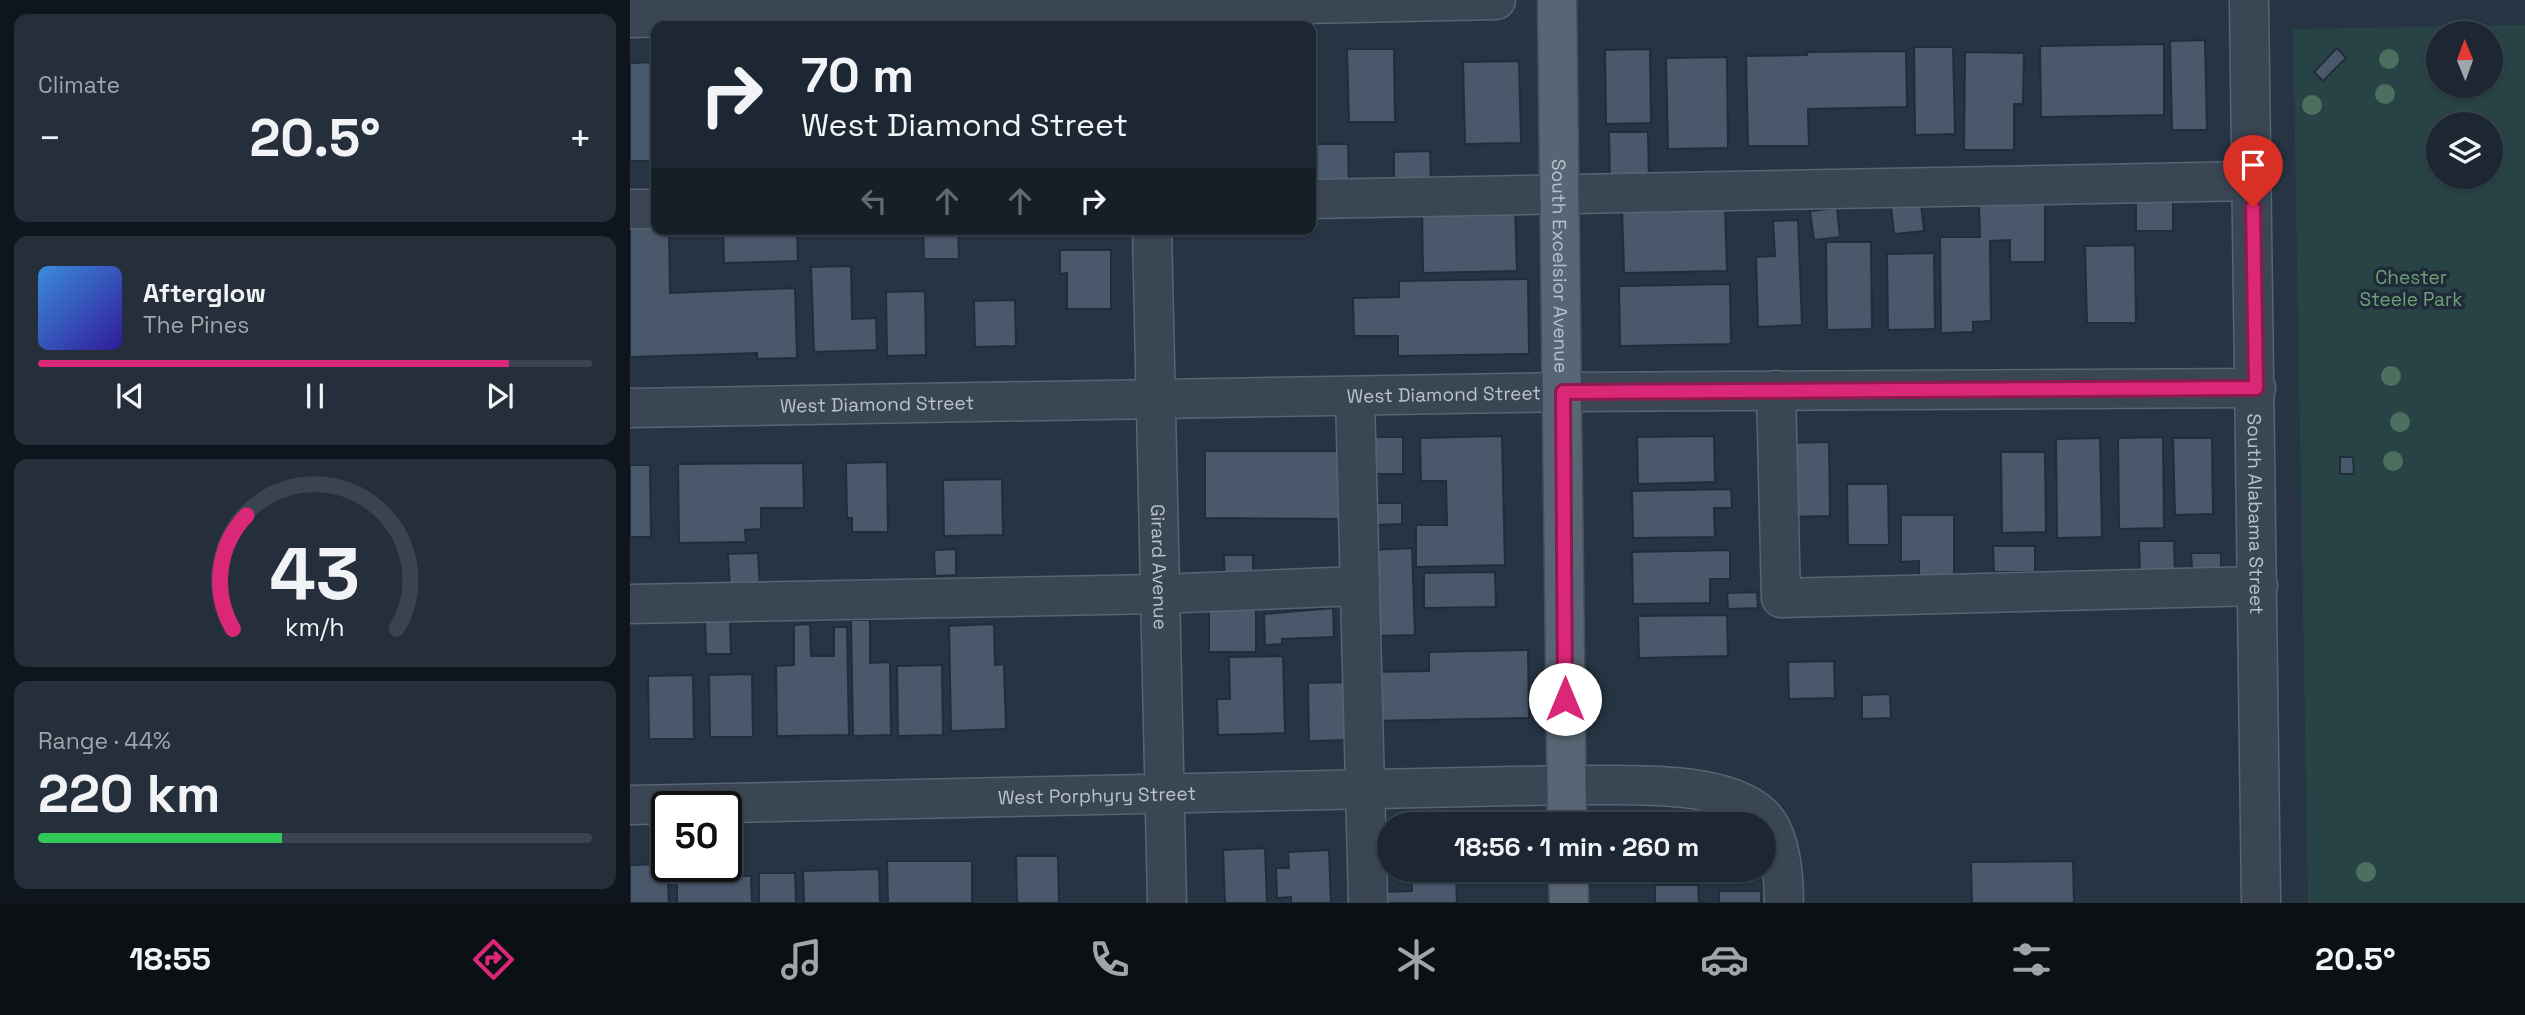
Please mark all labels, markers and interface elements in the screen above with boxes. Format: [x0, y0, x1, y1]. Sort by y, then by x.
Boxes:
north arrow [2426, 21, 2502, 98]
map controls [2426, 21, 2503, 189]
text: 70 m [801, 44, 914, 106]
icon: right [686, 49, 777, 140]
text: Climate [38, 70, 120, 100]
text: 20.5° [249, 105, 381, 171]
text: West Diamond Street [801, 105, 1128, 145]
button: layers [2426, 112, 2503, 189]
text: − [38, 114, 62, 162]
text: + [568, 114, 592, 162]
pin [2223, 135, 2283, 207]
icon: arrive [2234, 146, 2272, 184]
street label: South Excelsior Avenue [1546, 159, 1574, 373]
icon: left [855, 182, 893, 220]
icon: ahead [928, 182, 966, 220]
icon: ahead [1001, 182, 1039, 220]
icon: right [1074, 182, 1112, 220]
park label: Chester Steele Park [2360, 265, 2462, 312]
text: Afterglow [143, 276, 266, 310]
text: The Pines [143, 310, 249, 340]
icon: previous [111, 377, 149, 415]
icon: pause [296, 377, 334, 415]
icon: next [481, 377, 519, 415]
street label: West Diamond Street [1347, 380, 1541, 409]
street label: West Diamond Street [780, 390, 974, 418]
street label: South Alabama Street [2241, 413, 2269, 615]
street label: Girard Avenue [1145, 504, 1173, 630]
text: 43 [270, 527, 360, 620]
text: km/h [285, 610, 345, 642]
position arrow [1528, 662, 1602, 736]
text: Range · 44% [38, 726, 171, 756]
text: 220 km [38, 761, 220, 827]
street label: West Porphyry Street [998, 781, 1196, 810]
speed limit sign: 50 [651, 791, 742, 882]
text: 18:56 · 1 min · 260 m [1454, 830, 1699, 864]
icon: directions [469, 935, 518, 984]
icon: music [777, 935, 826, 984]
icon: phone [1085, 935, 1134, 984]
icon: climate [1392, 935, 1441, 984]
icon: car [1700, 935, 1749, 984]
icon: filters [2007, 935, 2056, 984]
text: 18:55 [129, 939, 211, 979]
text: 20.5° [2315, 939, 2396, 979]

